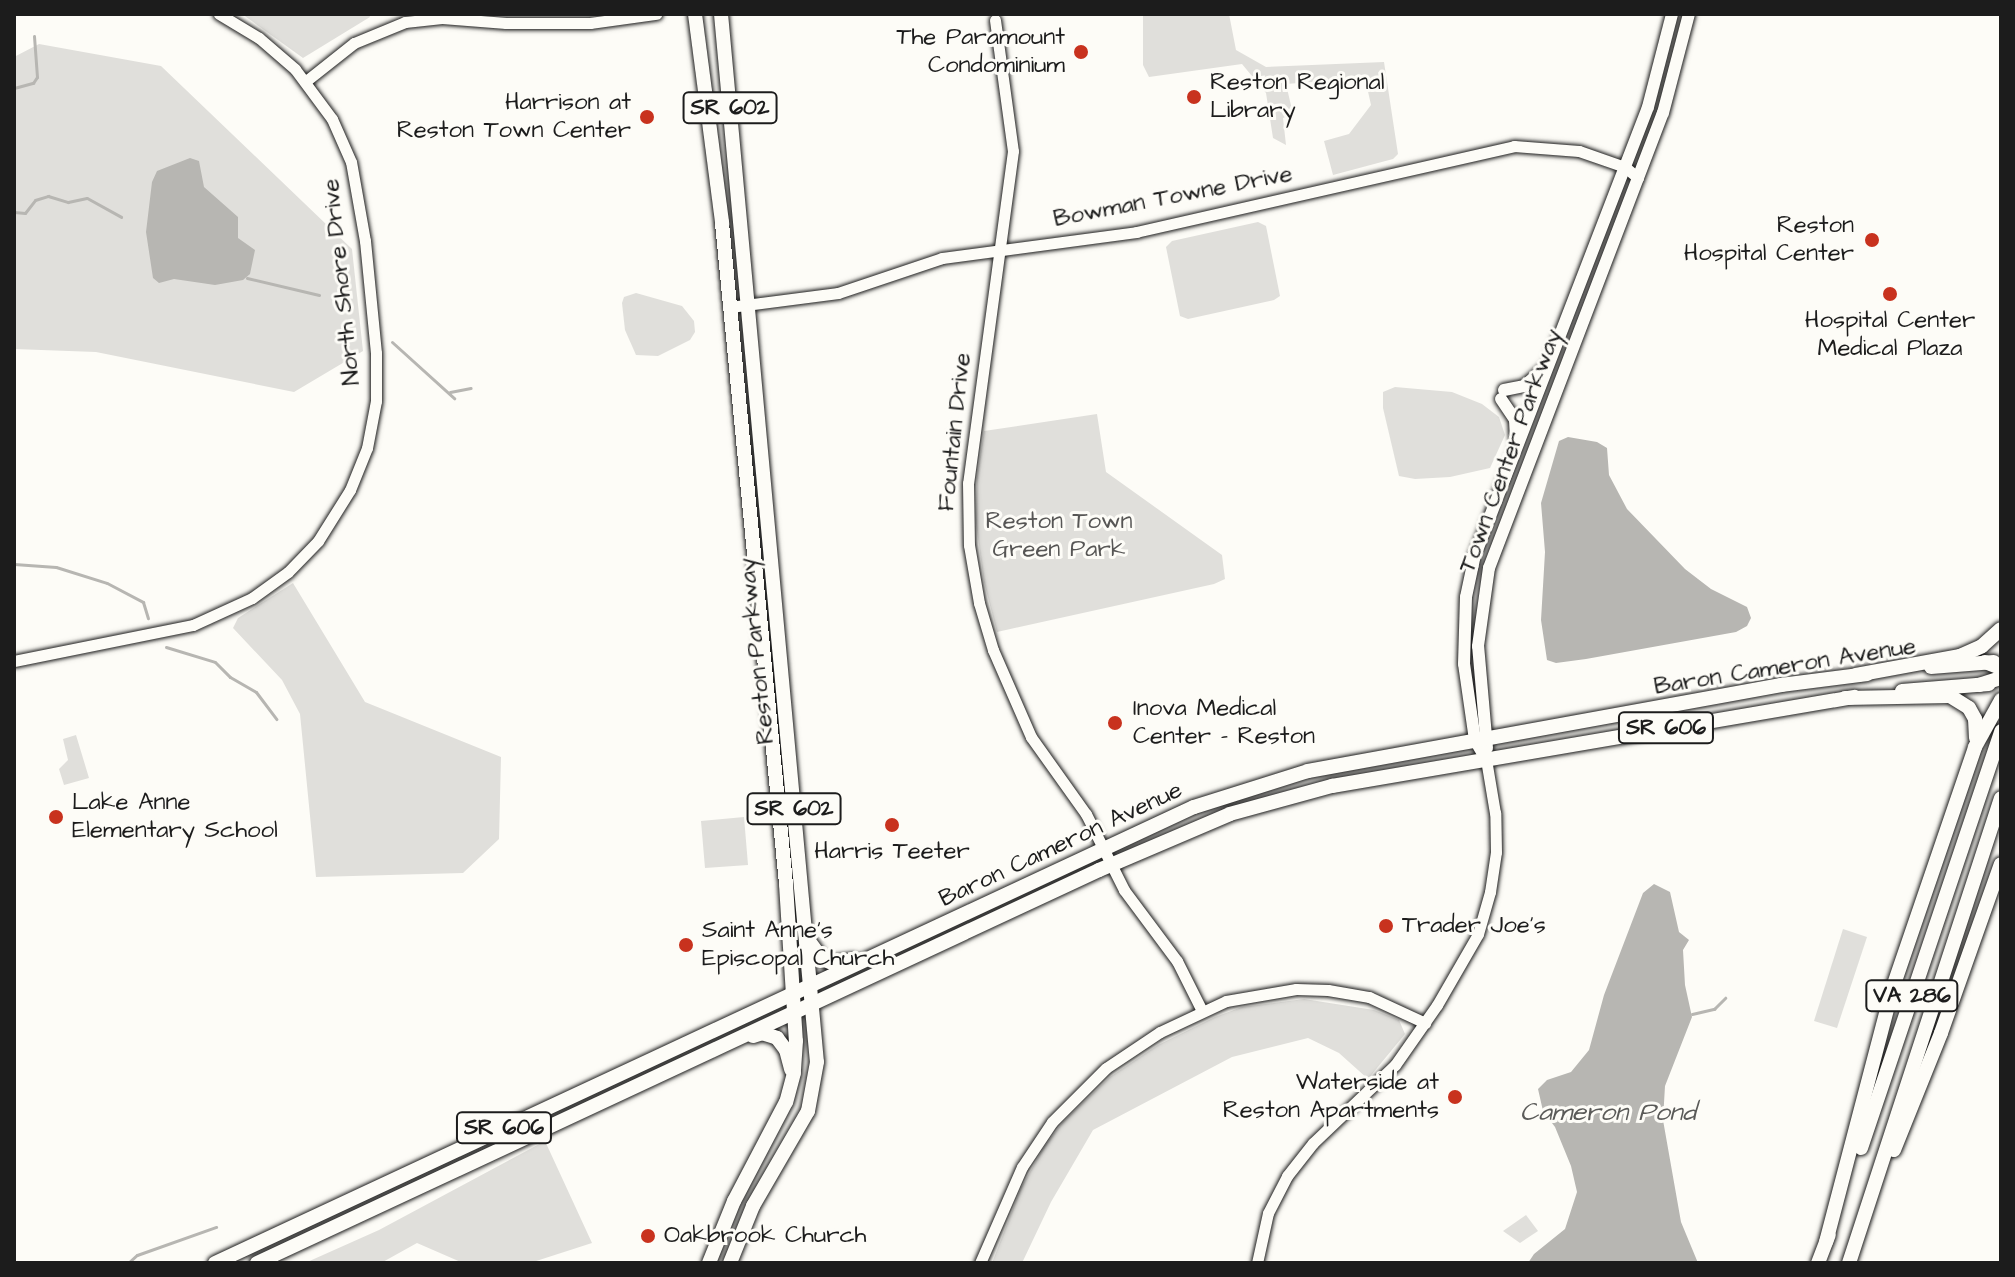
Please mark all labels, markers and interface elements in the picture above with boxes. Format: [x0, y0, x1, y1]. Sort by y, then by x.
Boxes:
place label: The Paramount Condominium [897, 24, 1065, 80]
marker: The Paramount Condominium [1072, 43, 1090, 61]
place label: Reston Regional Library [1210, 69, 1385, 125]
marker: Reston Regional Library [1185, 88, 1203, 106]
place label: Harrison at Reston Town Center [397, 89, 631, 145]
road number: SR 602 [682, 90, 778, 126]
marker: Harrison at Reston Town Center [638, 108, 656, 126]
street label: Bowman Towne Drive [1051, 160, 1295, 234]
street label: North Shore Drive [317, 177, 367, 387]
place label: Reston Hospital Center [1684, 212, 1854, 268]
marker: Reston Hospital Center [1861, 229, 1883, 251]
marker: Hospital Center Medical Plaza [1881, 285, 1899, 303]
place label: Hospital Center Medical Plaza [1805, 307, 1975, 363]
street label: Town Center Parkway [1453, 325, 1569, 577]
street label: Fountain Drive [932, 351, 978, 513]
park label: Reston Town Green Park [986, 508, 1132, 564]
street label: Reston Parkway [733, 556, 781, 746]
street label: Baron Cameron Avenue [1652, 632, 1918, 702]
place label: Inova Medical Center - Reston [1133, 695, 1315, 751]
road number: SR 606 [1616, 710, 1716, 746]
marker: Inova Medical Center - Reston [1104, 712, 1126, 734]
street label: Baron Cameron Avenue [935, 776, 1187, 914]
place label: Lake Anne Elementary School [72, 789, 278, 845]
road number: SR 602 [746, 791, 842, 827]
marker: Lake Anne Elementary School [47, 808, 65, 826]
marker: Harris Teeter [883, 816, 901, 834]
place label: Harris Teeter [814, 838, 970, 866]
place label: Trader Joe's [1402, 912, 1546, 940]
place label: Saint Anne's Episcopal Church [702, 917, 894, 973]
marker: Trader Joe's [1377, 917, 1395, 935]
marker: Saint Anne's Episcopal Church [677, 936, 695, 954]
road number: VA 286 [1864, 978, 1960, 1014]
place label: Waterside at Reston Apartments [1223, 1069, 1439, 1125]
marker: Waterside at Reston Apartments [1446, 1088, 1464, 1106]
water label: Cameron Pond [1520, 1097, 1696, 1129]
road number: SR 606 [454, 1110, 554, 1146]
place label: Oakbrook Church [664, 1222, 866, 1250]
marker: Oakbrook Church [639, 1227, 657, 1245]

